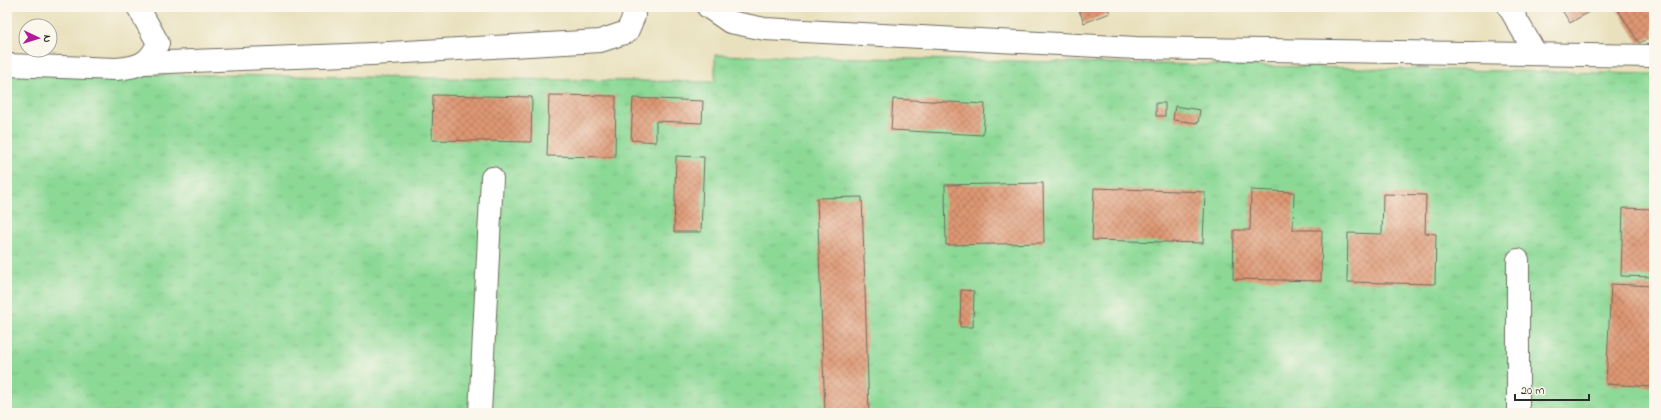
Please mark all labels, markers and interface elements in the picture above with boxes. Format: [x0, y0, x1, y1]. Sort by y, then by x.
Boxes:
north arrow [18, 18, 58, 58]
text: N [39, 34, 55, 43]
scale bar [1515, 376, 1589, 402]
text: 20 m [1521, 382, 1544, 400]

